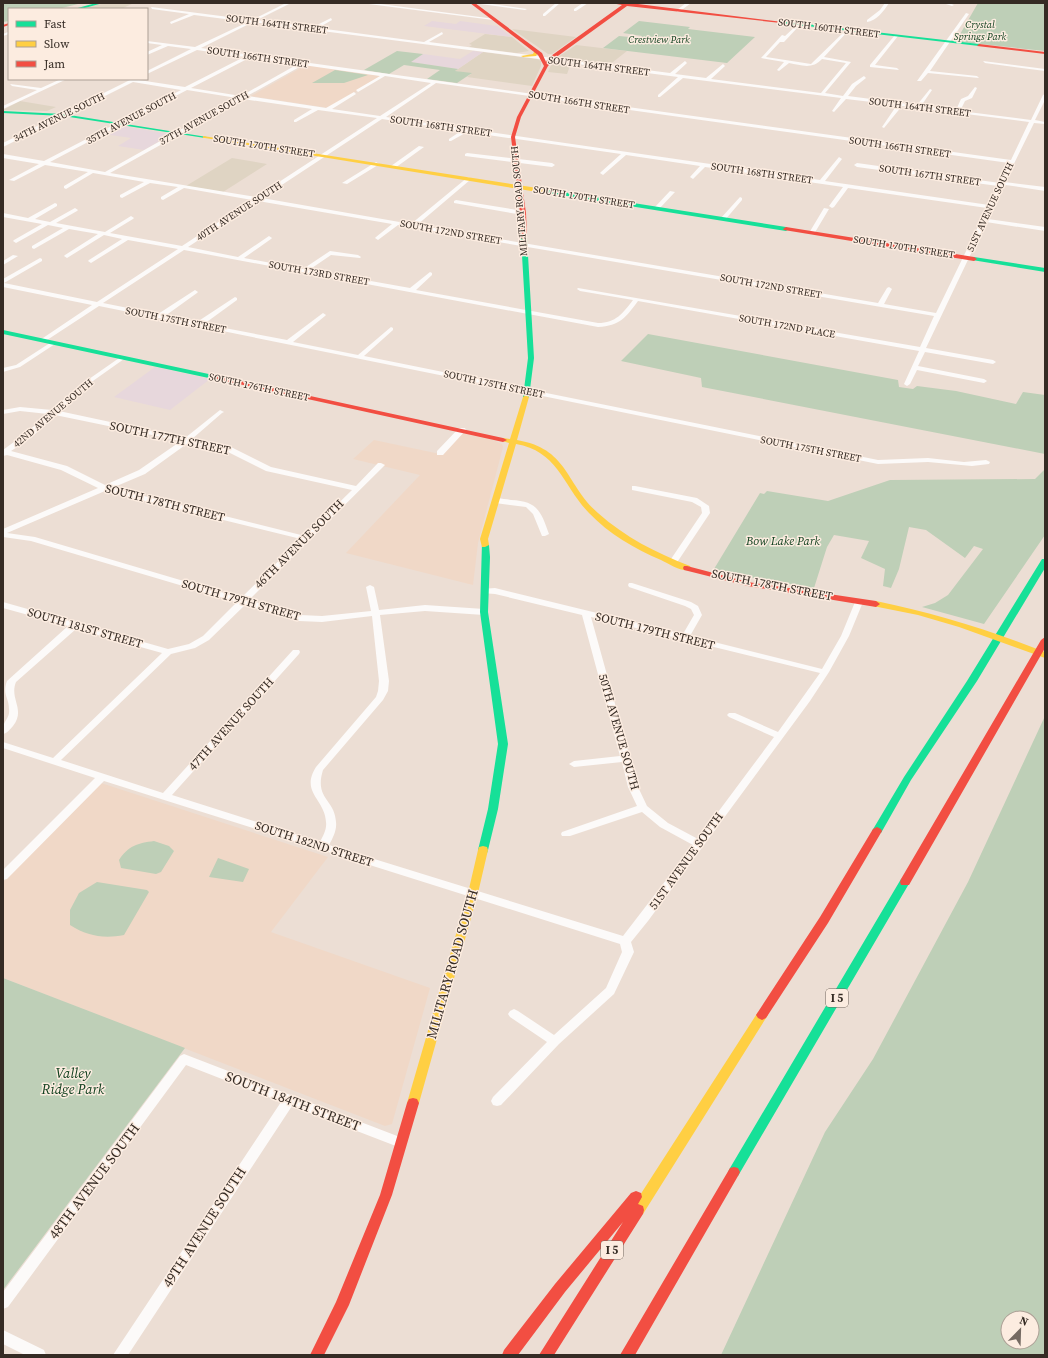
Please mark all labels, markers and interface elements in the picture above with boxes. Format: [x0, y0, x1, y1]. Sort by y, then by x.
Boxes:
legend [8, 8, 148, 80]
street label: SOUTH 164TH STREET [225, 11, 329, 37]
street label: SOUTH 160TH STREET [777, 15, 881, 41]
text: Fast [44, 16, 66, 32]
park label: Crystal Springs Park [954, 18, 1006, 43]
park label: Crestview Park [628, 33, 690, 46]
text: Slow [44, 36, 70, 52]
street label: SOUTH 166TH STREET [206, 43, 310, 71]
street label: SOUTH 164TH STREET [547, 53, 651, 79]
text: Jam [43, 56, 65, 72]
street label: 37TH AVENUE SOUTH [157, 88, 251, 148]
street label: SOUTH 166TH STREET [527, 88, 631, 116]
street label: 34TH AVENUE SOUTH [11, 89, 107, 145]
street label: 35TH AVENUE SOUTH [84, 89, 178, 147]
street label: SOUTH 164TH STREET [868, 94, 972, 120]
street label: SOUTH 168TH STREET [389, 112, 493, 140]
street label: SOUTH 170TH STREET [212, 132, 316, 160]
street label: SOUTH 166TH STREET [848, 133, 952, 161]
street label: MILITARY ROAD SOUTH [508, 145, 530, 257]
street label: SOUTH 168TH STREET [710, 159, 814, 187]
street label: 51ST AVENUE SOUTH [964, 160, 1016, 254]
street label: SOUTH 167TH STREET [878, 161, 982, 189]
street label: 40TH AVENUE SOUTH [193, 178, 285, 244]
street label: SOUTH 170TH STREET [532, 183, 636, 211]
street label: SOUTH 172ND STREET [399, 217, 503, 247]
street label: SOUTH 170TH STREET [852, 233, 956, 261]
street label: SOUTH 173RD STREET [268, 258, 370, 288]
street label: SOUTH 172ND STREET [719, 271, 823, 301]
street label: SOUTH 175TH STREET [125, 304, 227, 336]
street label: SOUTH 172ND PLACE [738, 311, 836, 341]
street label: SOUTH 175TH STREET [443, 367, 545, 401]
street label: SOUTH 176TH STREET [208, 370, 310, 404]
street label: 42ND AVENUE SOUTH [10, 376, 96, 450]
street label: SOUTH 177TH STREET [108, 417, 232, 459]
street label: SOUTH 175TH STREET [760, 433, 862, 465]
street label: SOUTH 178TH STREET [103, 480, 227, 526]
street label: 46TH AVENUE SOUTH [251, 496, 347, 592]
park label: Bow Lake Park [745, 533, 820, 549]
street label: SOUTH 178TH STREET [710, 565, 835, 605]
street label: SOUTH 179TH STREET [180, 575, 303, 625]
street label: SOUTH 181ST STREET [26, 604, 145, 652]
street label: SOUTH 179TH STREET [593, 608, 717, 654]
street label: 50TH AVENUE SOUTH [595, 672, 643, 792]
street label: 47TH AVENUE SOUTH [185, 674, 277, 774]
street label: 51ST AVENUE SOUTH [645, 809, 727, 913]
street label: SOUTH 182ND STREET [253, 817, 376, 871]
street label: MILITARY ROAD SOUTH [421, 887, 483, 1041]
road number: I 5 [826, 989, 848, 1007]
park label: Valley Ridge Park [41, 1063, 105, 1099]
street label: SOUTH 184TH STREET [223, 1066, 364, 1136]
street label: 48TH AVENUE SOUTH [44, 1119, 144, 1243]
street label: 49TH AVENUE SOUTH [157, 1163, 251, 1291]
road number: I 5 [601, 1241, 623, 1259]
north arrow [1000, 1310, 1040, 1350]
text: N [1017, 1313, 1030, 1330]

